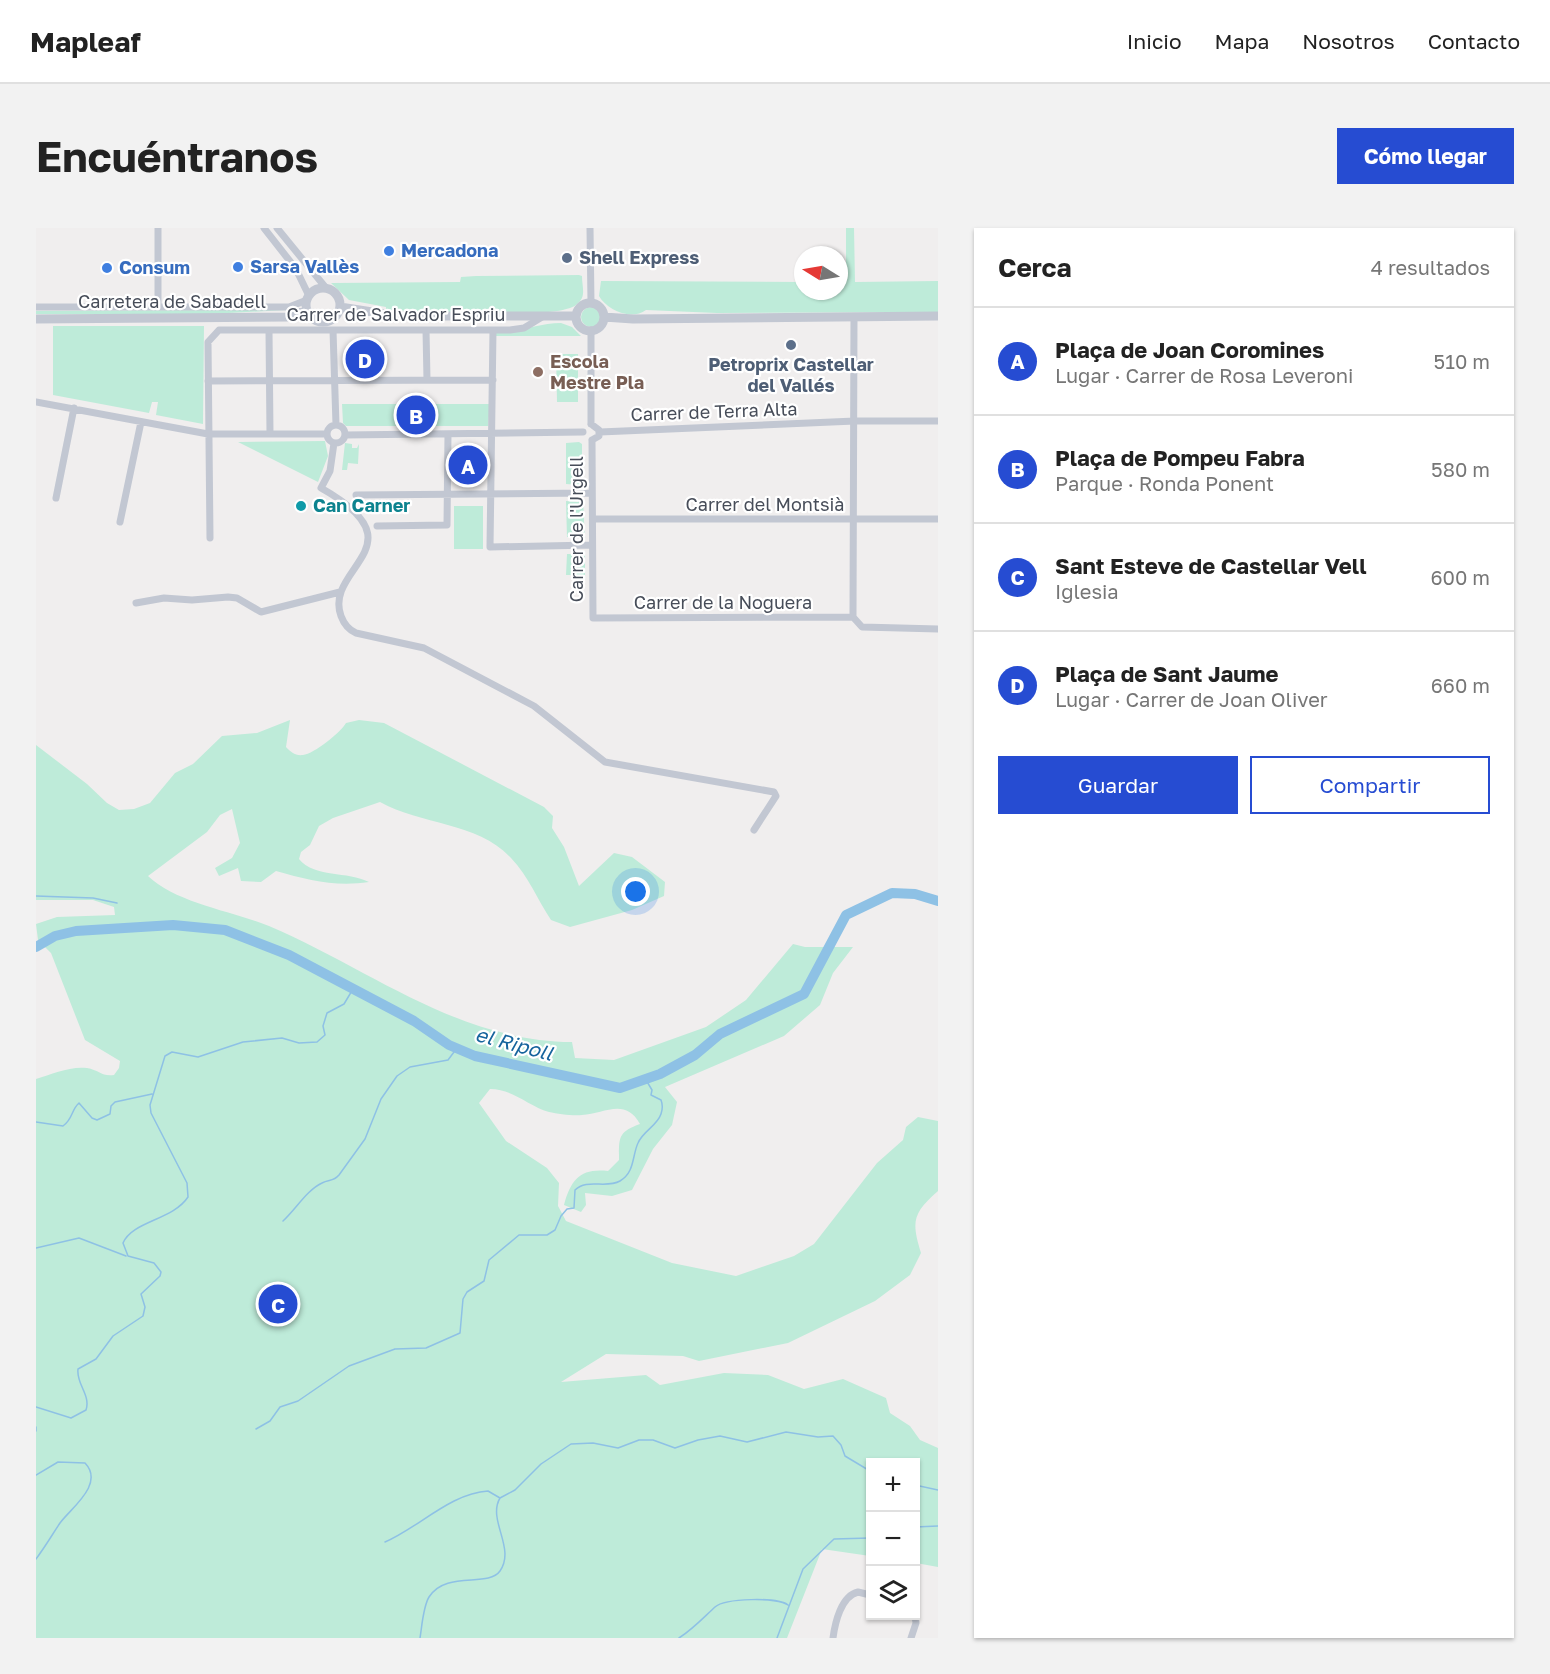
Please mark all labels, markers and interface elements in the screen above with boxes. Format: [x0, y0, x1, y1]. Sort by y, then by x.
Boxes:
text: Mapleaf [30, 25, 141, 58]
text: Inicio [1127, 28, 1182, 54]
text: Mapa [1215, 28, 1269, 54]
text: Nosotros [1302, 28, 1395, 54]
text: Contacto [1428, 28, 1520, 54]
button: Cómo llegar [1337, 128, 1514, 184]
text: Encuéntranos [36, 131, 318, 181]
place label: Mercadona [401, 239, 498, 261]
marker: Mercadona [382, 244, 396, 258]
place label: Shell Express [579, 246, 699, 268]
north arrow [794, 246, 848, 300]
marker: Shell Express [560, 251, 574, 265]
text: Cerca [998, 252, 1072, 283]
place label: Sarsa Vallès [250, 255, 359, 277]
text: 4 resultados [1371, 255, 1490, 279]
place label: Consum [119, 256, 190, 278]
marker: Sarsa Vallès [231, 260, 245, 274]
marker: Consum [100, 261, 114, 275]
street label: Carretera de Sabadell [78, 290, 266, 312]
street label: Carrer de Salvador Espriu [287, 303, 505, 325]
pin: D [346, 336, 384, 382]
text: Plaça de Joan Coromines [1055, 336, 1324, 363]
marker: Petroprix Castellar del Vallés [784, 338, 798, 352]
text: A [1010, 349, 1025, 373]
text: 510 m [1434, 349, 1490, 373]
place label: Escola Mestre Pla [550, 350, 644, 393]
place label: Petroprix Castellar del Vallés [708, 353, 874, 396]
text: Lugar · Carrer de Rosa Leveroni [1055, 363, 1353, 387]
marker: Escola Mestre Pla [531, 365, 545, 379]
pin: B [396, 392, 436, 438]
street label: Carrer de Terra Alta [630, 397, 798, 425]
pin: A [448, 442, 488, 488]
text: Plaça de Pompeu Fabra [1055, 444, 1305, 471]
street label: Carrer de l'Urgell [565, 456, 587, 602]
text: B [1010, 457, 1025, 481]
text: 580 m [1431, 457, 1490, 481]
text: Parque · Ronda Ponent [1055, 471, 1274, 495]
street label: Carrer del Montsià [686, 493, 844, 515]
place label: Can Carner [313, 494, 410, 516]
marker: Can Carner [294, 499, 308, 513]
text: Sant Esteve de Castellar Vell [1055, 552, 1367, 579]
text: C [1010, 565, 1025, 589]
text: 600 m [1430, 565, 1490, 589]
text: Iglesia [1055, 579, 1119, 603]
street label: Carrer de la Noguera [634, 591, 812, 613]
text: Plaça de Sant Jaume [1055, 660, 1279, 687]
text: D [1010, 673, 1025, 697]
text: 660 m [1431, 673, 1490, 697]
text: Lugar · Carrer de Joan Oliver [1055, 687, 1328, 711]
button: Guardar [998, 756, 1238, 814]
button: Compartir [1250, 756, 1490, 814]
your location [621, 877, 650, 906]
water label: el Ripoll [473, 1021, 556, 1065]
pin: C [258, 1282, 298, 1326]
map controls [866, 1458, 920, 1620]
button: + [866, 1458, 920, 1512]
button: − [866, 1512, 920, 1566]
button: layers [866, 1566, 920, 1620]

